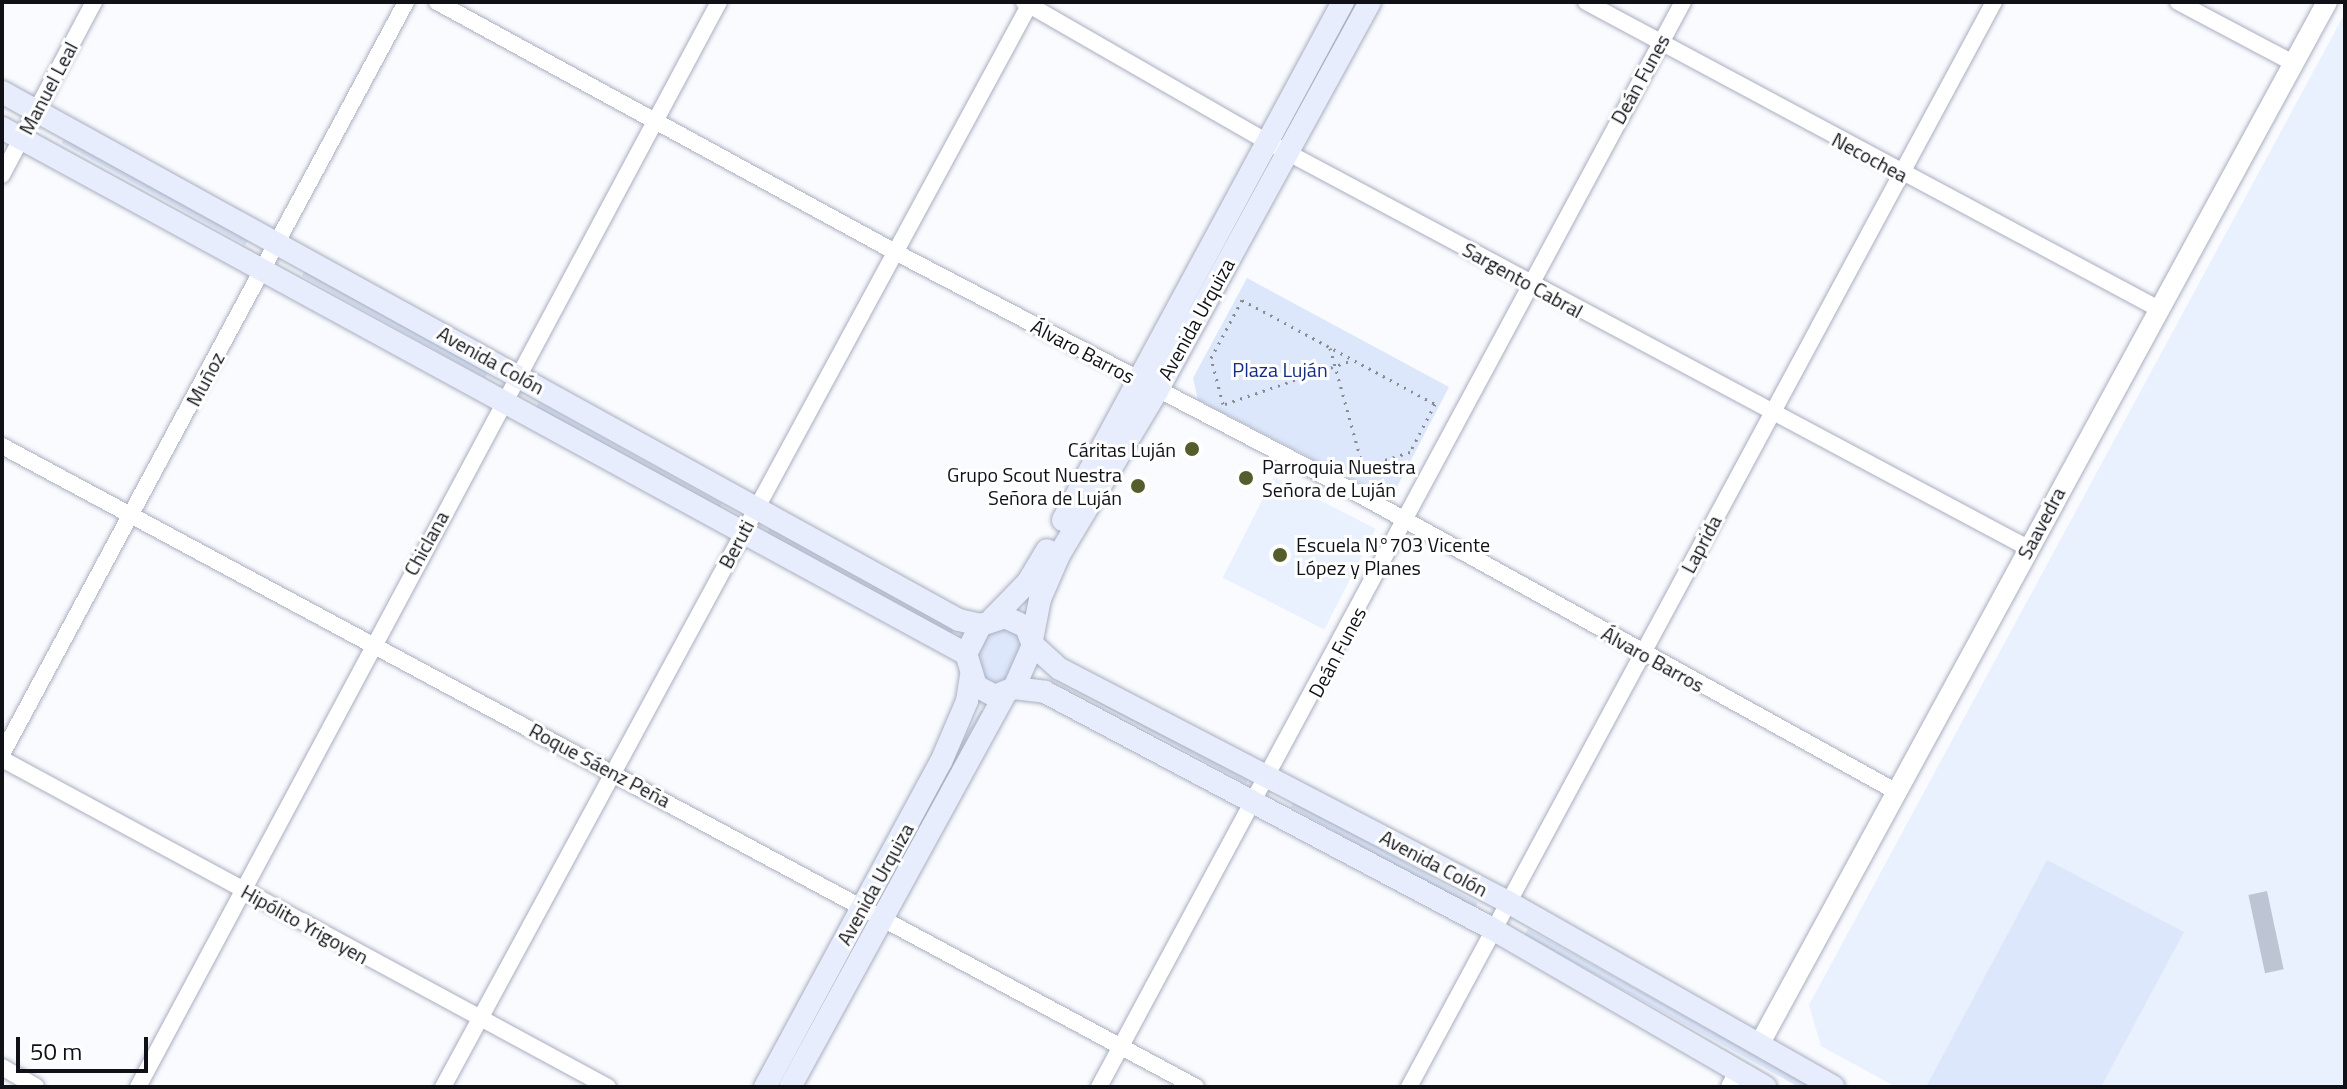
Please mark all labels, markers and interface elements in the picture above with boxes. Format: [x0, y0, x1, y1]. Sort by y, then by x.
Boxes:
street label: Deán Funes [1605, 30, 1675, 128]
street label: Manuel Leal [14, 38, 82, 138]
street label: Necochea [1828, 127, 1912, 187]
street label: Sargento Cabral [1459, 237, 1587, 323]
street label: Avenida Urquiza [1153, 254, 1239, 384]
street label: Álvaro Barros [1027, 314, 1139, 388]
street label: Avenida Colón [433, 321, 549, 399]
street label: Muñoz [181, 348, 229, 410]
park label: Plaza Luján [1232, 357, 1328, 381]
place label: Cáritas Luján [1068, 437, 1176, 461]
marker: Cáritas Luján [1183, 440, 1201, 458]
place label: Parroquia Nuestra Señora de Luján [1262, 454, 1415, 501]
place label: Grupo Scout Nuestra Señora de Luján [947, 462, 1122, 509]
marker: Parroquia Nuestra Señora de Luján [1237, 469, 1255, 487]
marker: Grupo Scout Nuestra Señora de Luján [1129, 477, 1147, 495]
street label: Saavedra [2012, 483, 2070, 563]
street label: Chiclana [399, 507, 453, 579]
street label: Laprida [1676, 511, 1726, 577]
street label: Beruti [713, 516, 759, 572]
place label: Escuela N°703 Vicente López y Planes [1296, 532, 1490, 579]
marker: Escuela N°703 Vicente López y Planes [1271, 546, 1289, 564]
street label: Deán Funes [1303, 603, 1371, 701]
street label: Álvaro Barros [1598, 621, 1708, 697]
street label: Roque Sáenz Peña [525, 718, 675, 812]
street label: Avenida Urquiza [832, 819, 918, 949]
street label: Avenida Colón [1376, 825, 1492, 901]
street label: Hipólito Yrigoyen [237, 879, 373, 969]
scale bar [20, 1021, 152, 1071]
text: 50 m [30, 1033, 82, 1069]

